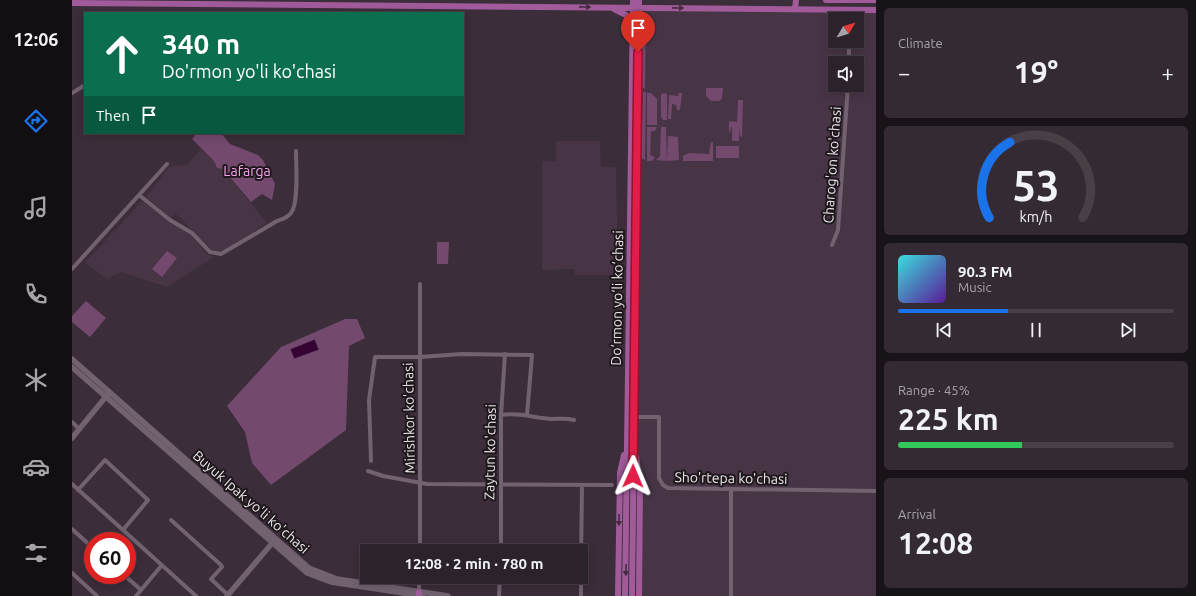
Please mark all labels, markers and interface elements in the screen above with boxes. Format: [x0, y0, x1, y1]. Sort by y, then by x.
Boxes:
one-way arrow [579, 4, 592, 10]
one-way arrow [672, 5, 685, 11]
pin [621, 11, 655, 52]
north arrow [828, 12, 864, 48]
map controls [828, 12, 864, 92]
icon: arrive [627, 17, 649, 39]
icon: ahead [96, 28, 148, 80]
text: 340 m [162, 28, 240, 59]
text: 12:06 [13, 29, 59, 49]
text: Climate [898, 36, 943, 50]
text: 19° [1014, 55, 1058, 89]
button: sound [828, 56, 864, 92]
text: − [898, 60, 910, 85]
text: + [1162, 60, 1174, 85]
text: Do'rmon yo'li ko'chasi [162, 61, 336, 81]
icon: arrive [138, 104, 160, 126]
street label: Charog'on ko'chasi [820, 106, 844, 224]
icon: directions [22, 107, 50, 135]
text: Then [96, 107, 130, 124]
text: 53 [1013, 162, 1059, 209]
park label: Lafarga [223, 163, 271, 179]
icon: music [22, 194, 50, 222]
text: km/h [1020, 209, 1052, 225]
street label: Do‘rmon yo‘li ko‘chasi [608, 230, 626, 366]
text: 90.3 FM [958, 263, 1012, 280]
icon: phone [22, 280, 50, 308]
text: Music [958, 280, 992, 294]
icon: previous [933, 319, 955, 341]
icon: pause [1025, 319, 1047, 341]
icon: next [1117, 319, 1139, 341]
street label: Mirishkor ko'chasi [400, 362, 418, 474]
icon: climate [22, 366, 50, 394]
text: Range · 45% [898, 383, 970, 397]
text: 225 km [898, 402, 999, 436]
street label: Zaytun ko'chasi [481, 404, 499, 500]
street label: Buyuk Ipak yo'li ko'chasi [190, 447, 312, 557]
icon: car [22, 453, 50, 481]
position arrow [612, 455, 654, 497]
street label: Sho'rtepa ko'chasi [674, 469, 788, 487]
text: Arrival [898, 507, 936, 521]
one-way arrow [616, 514, 622, 527]
text: 12:08 [898, 526, 973, 560]
speed limit sign: 60 [84, 532, 136, 584]
icon: filters [22, 539, 50, 567]
text: 12:08 · 2 min · 780 m [405, 555, 543, 572]
one-way arrow [623, 564, 629, 577]

